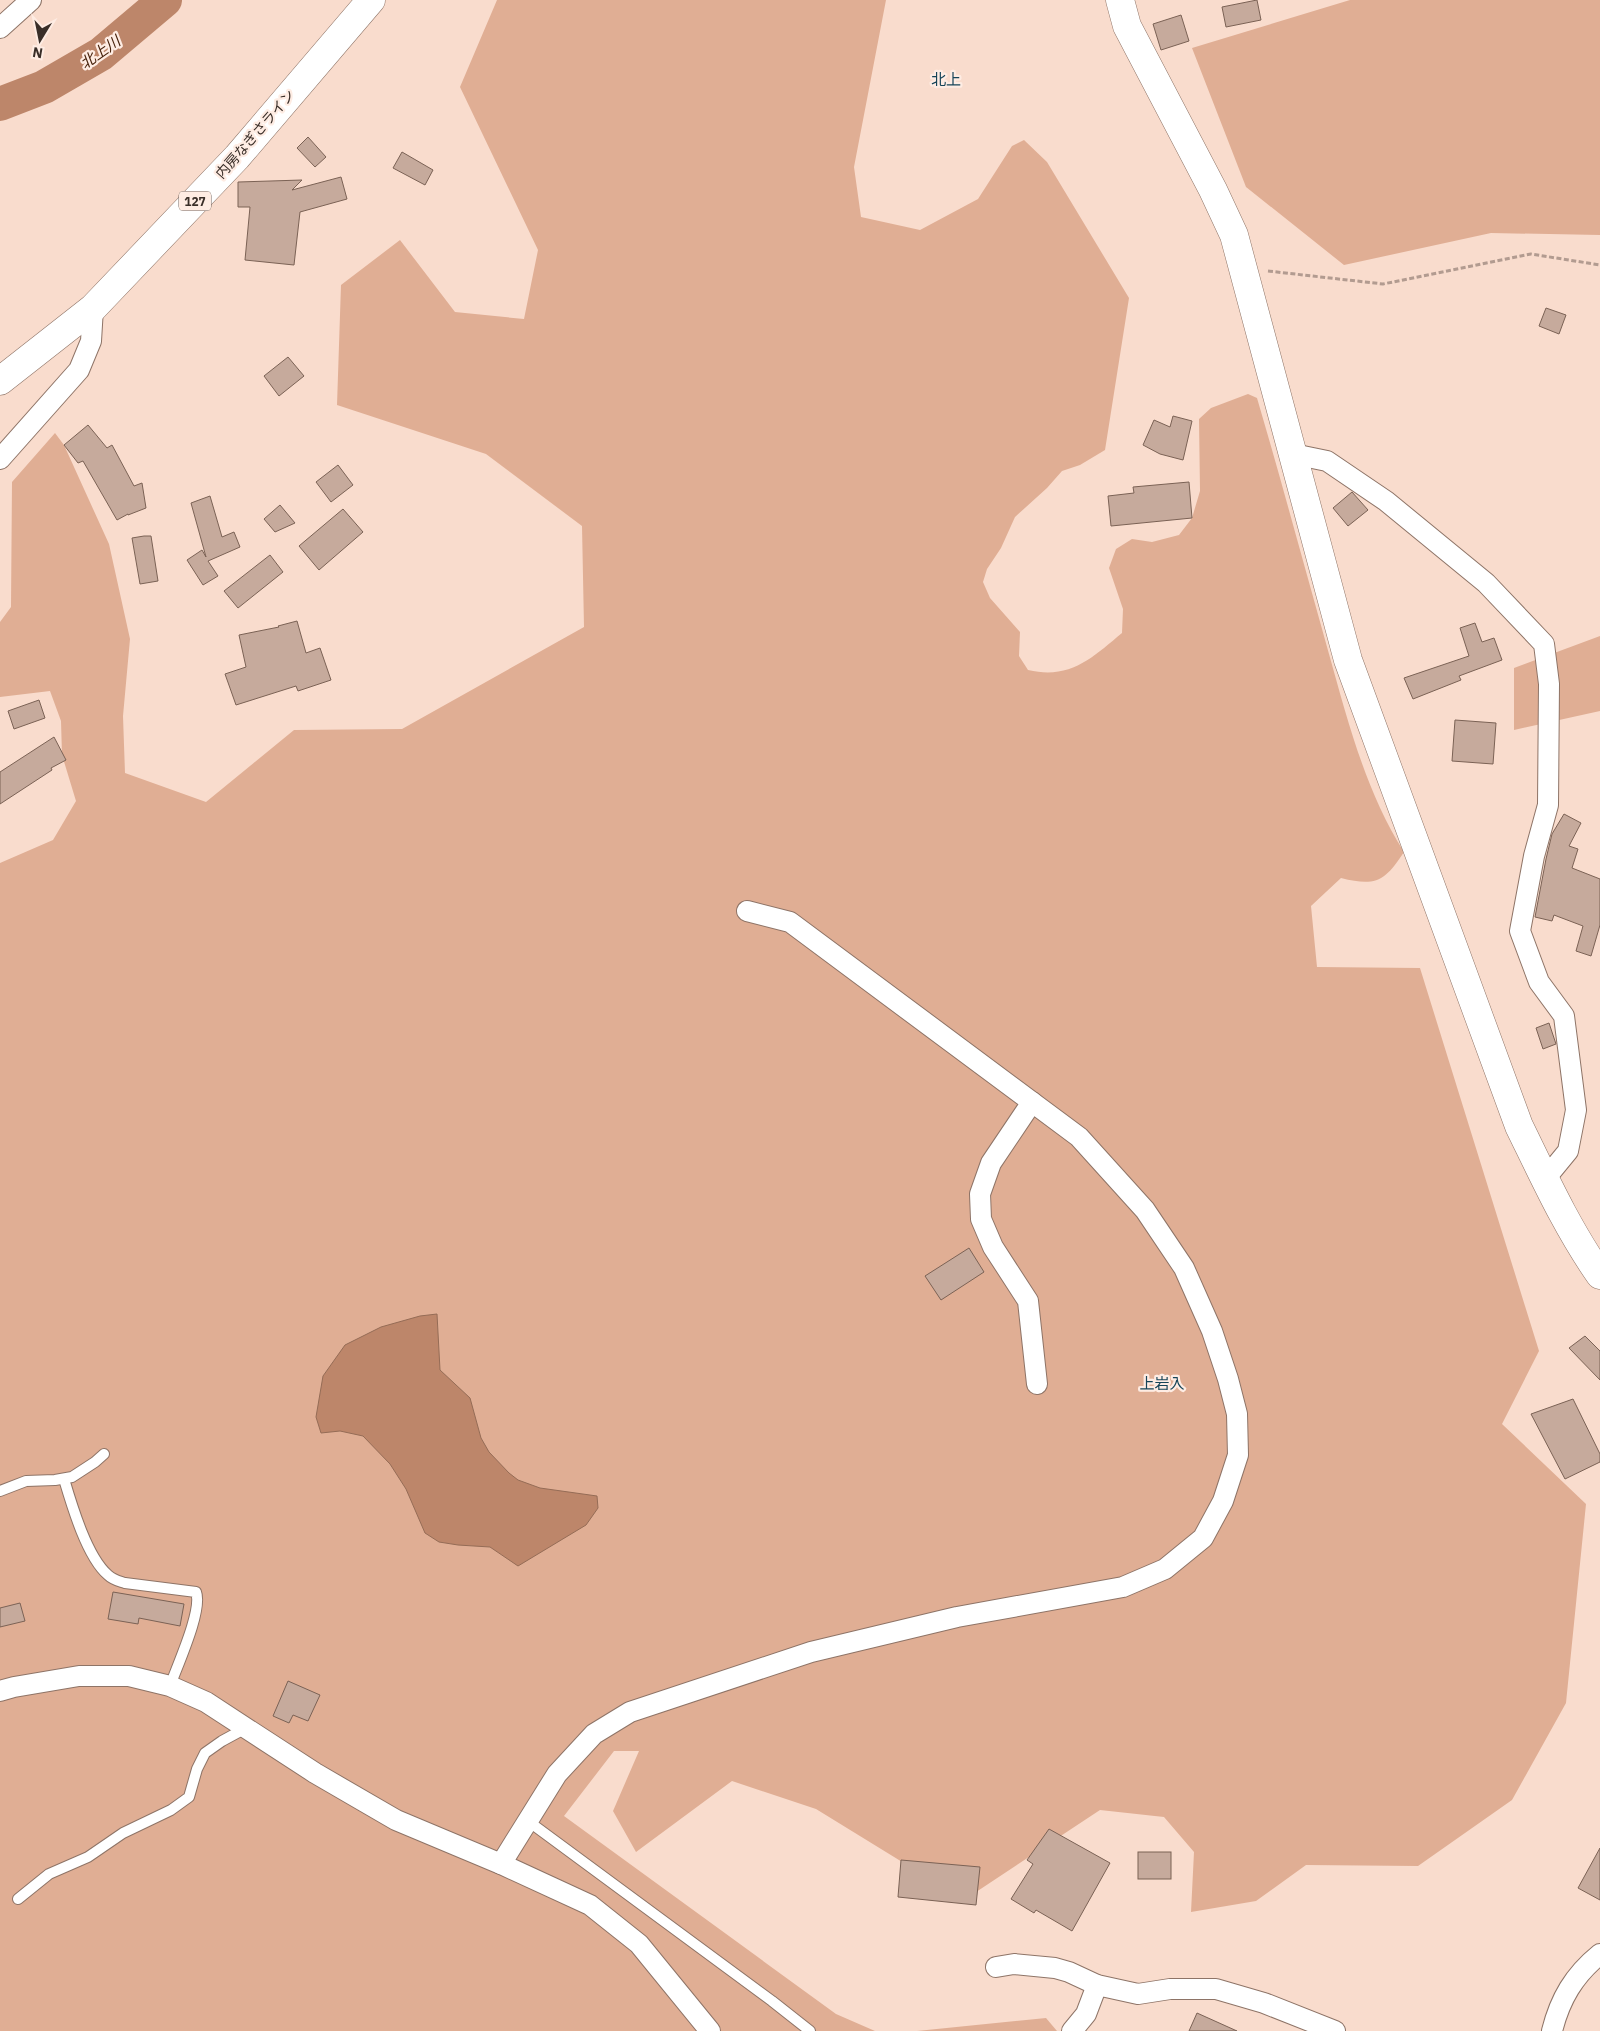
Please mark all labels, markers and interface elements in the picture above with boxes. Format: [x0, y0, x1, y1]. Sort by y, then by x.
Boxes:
north arrow [15, 15, 65, 65]
water label: 北上川 [76, 30, 126, 73]
text: N [31, 43, 44, 63]
district label: 北上 [931, 70, 961, 89]
street label: 内房なぎさライン [211, 86, 299, 182]
road number: 127 [179, 192, 211, 210]
district label: 上岩入 [1139, 1374, 1185, 1393]

